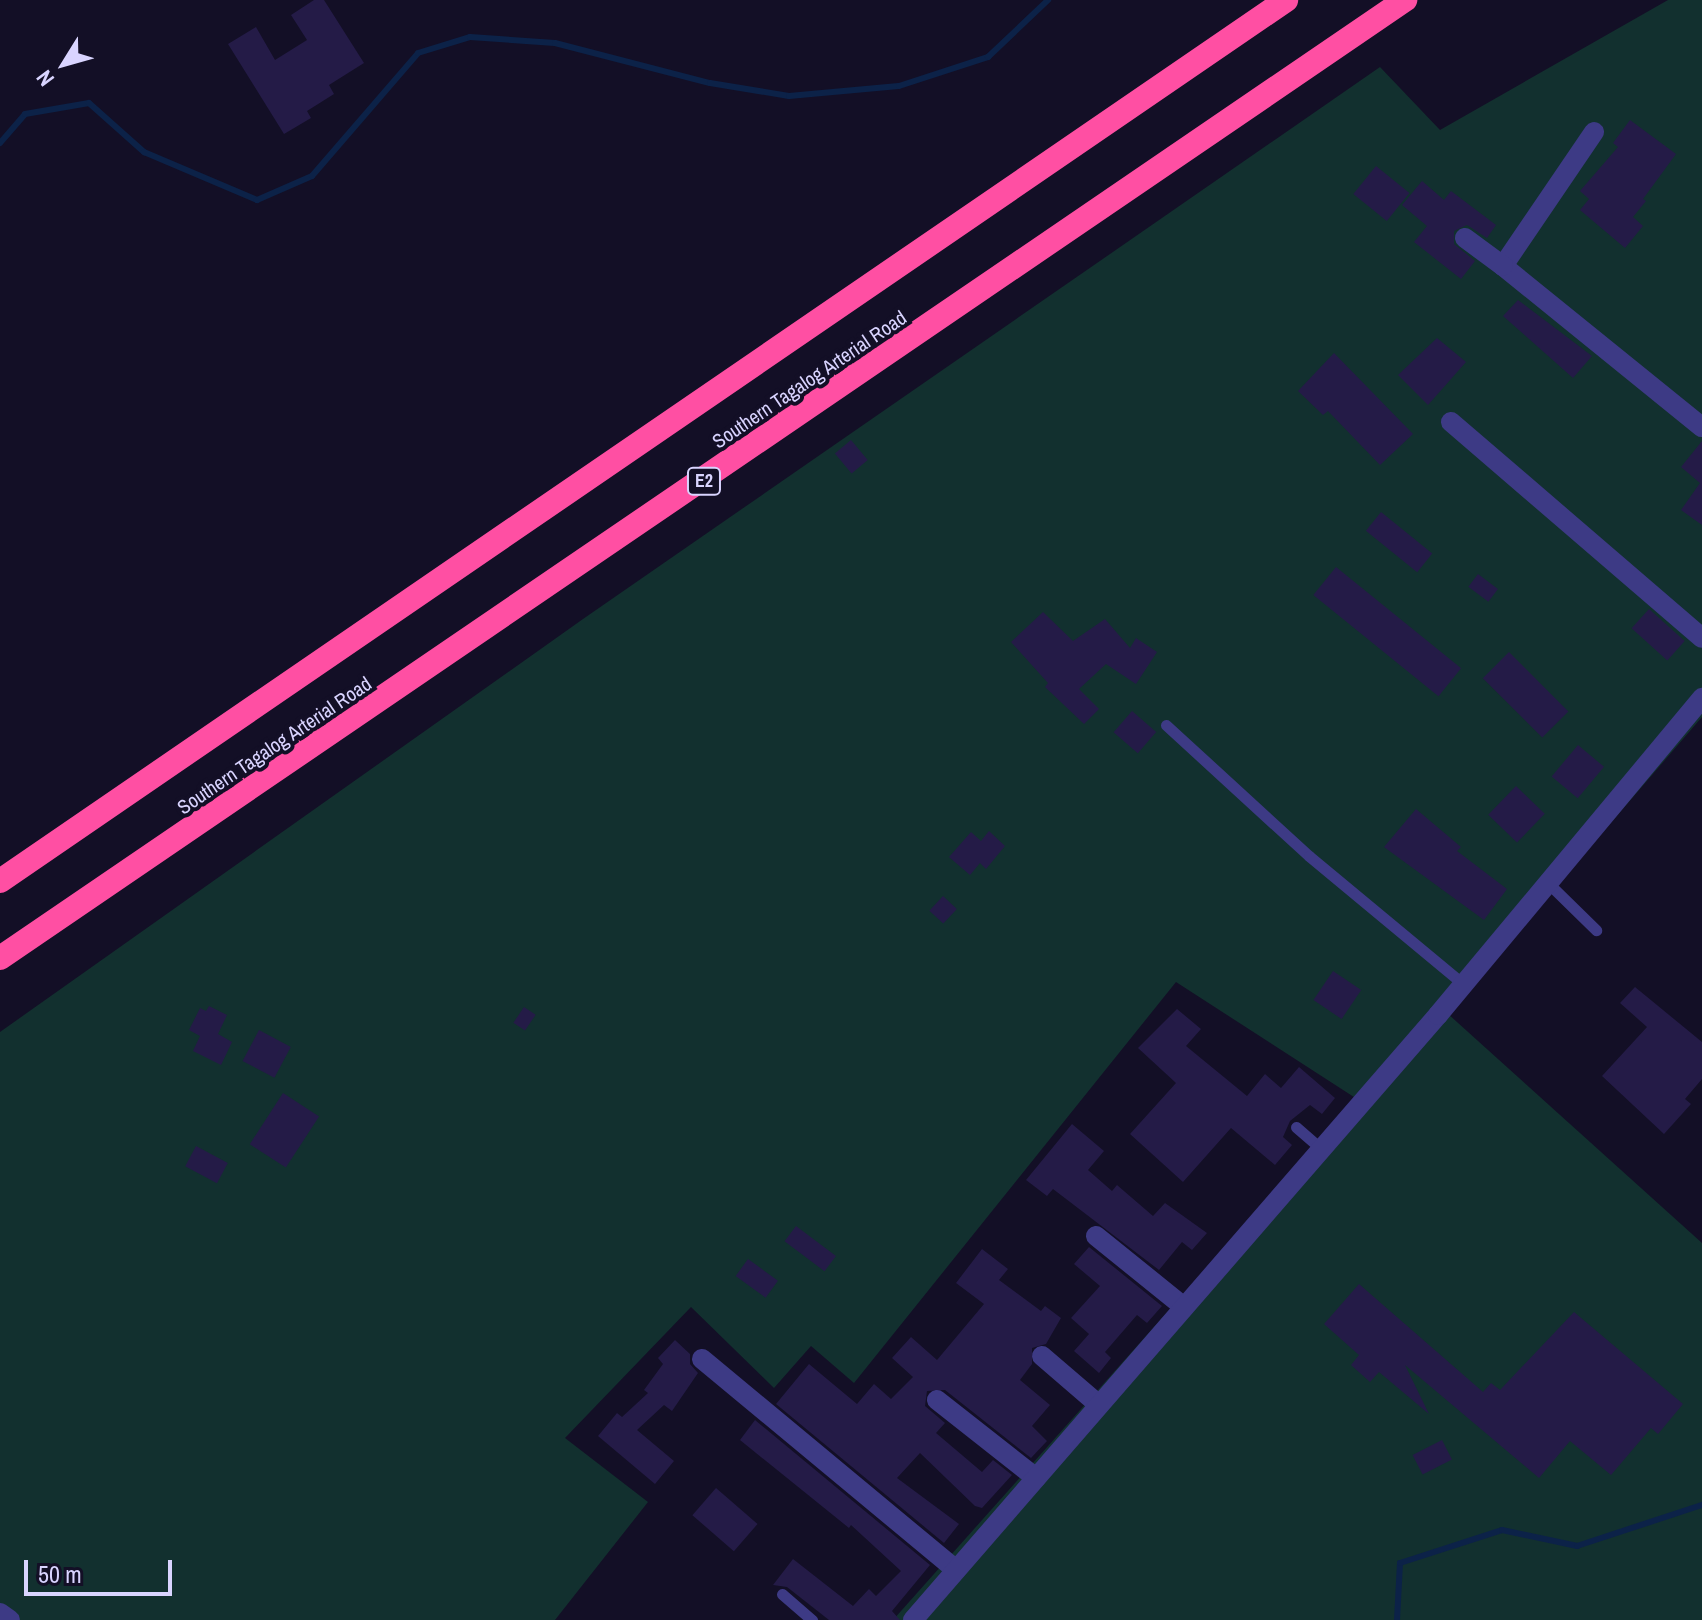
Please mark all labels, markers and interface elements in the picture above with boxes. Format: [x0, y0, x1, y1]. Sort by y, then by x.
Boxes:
north arrow [24, 24, 104, 104]
text: N [29, 64, 61, 93]
street label: Southern Tagalog Arterial Road [707, 305, 911, 453]
road number: E2 [686, 467, 722, 495]
street label: Southern Tagalog Arterial Road [172, 671, 376, 819]
scale bar [28, 1544, 176, 1594]
text: 50 m [38, 1558, 82, 1590]

